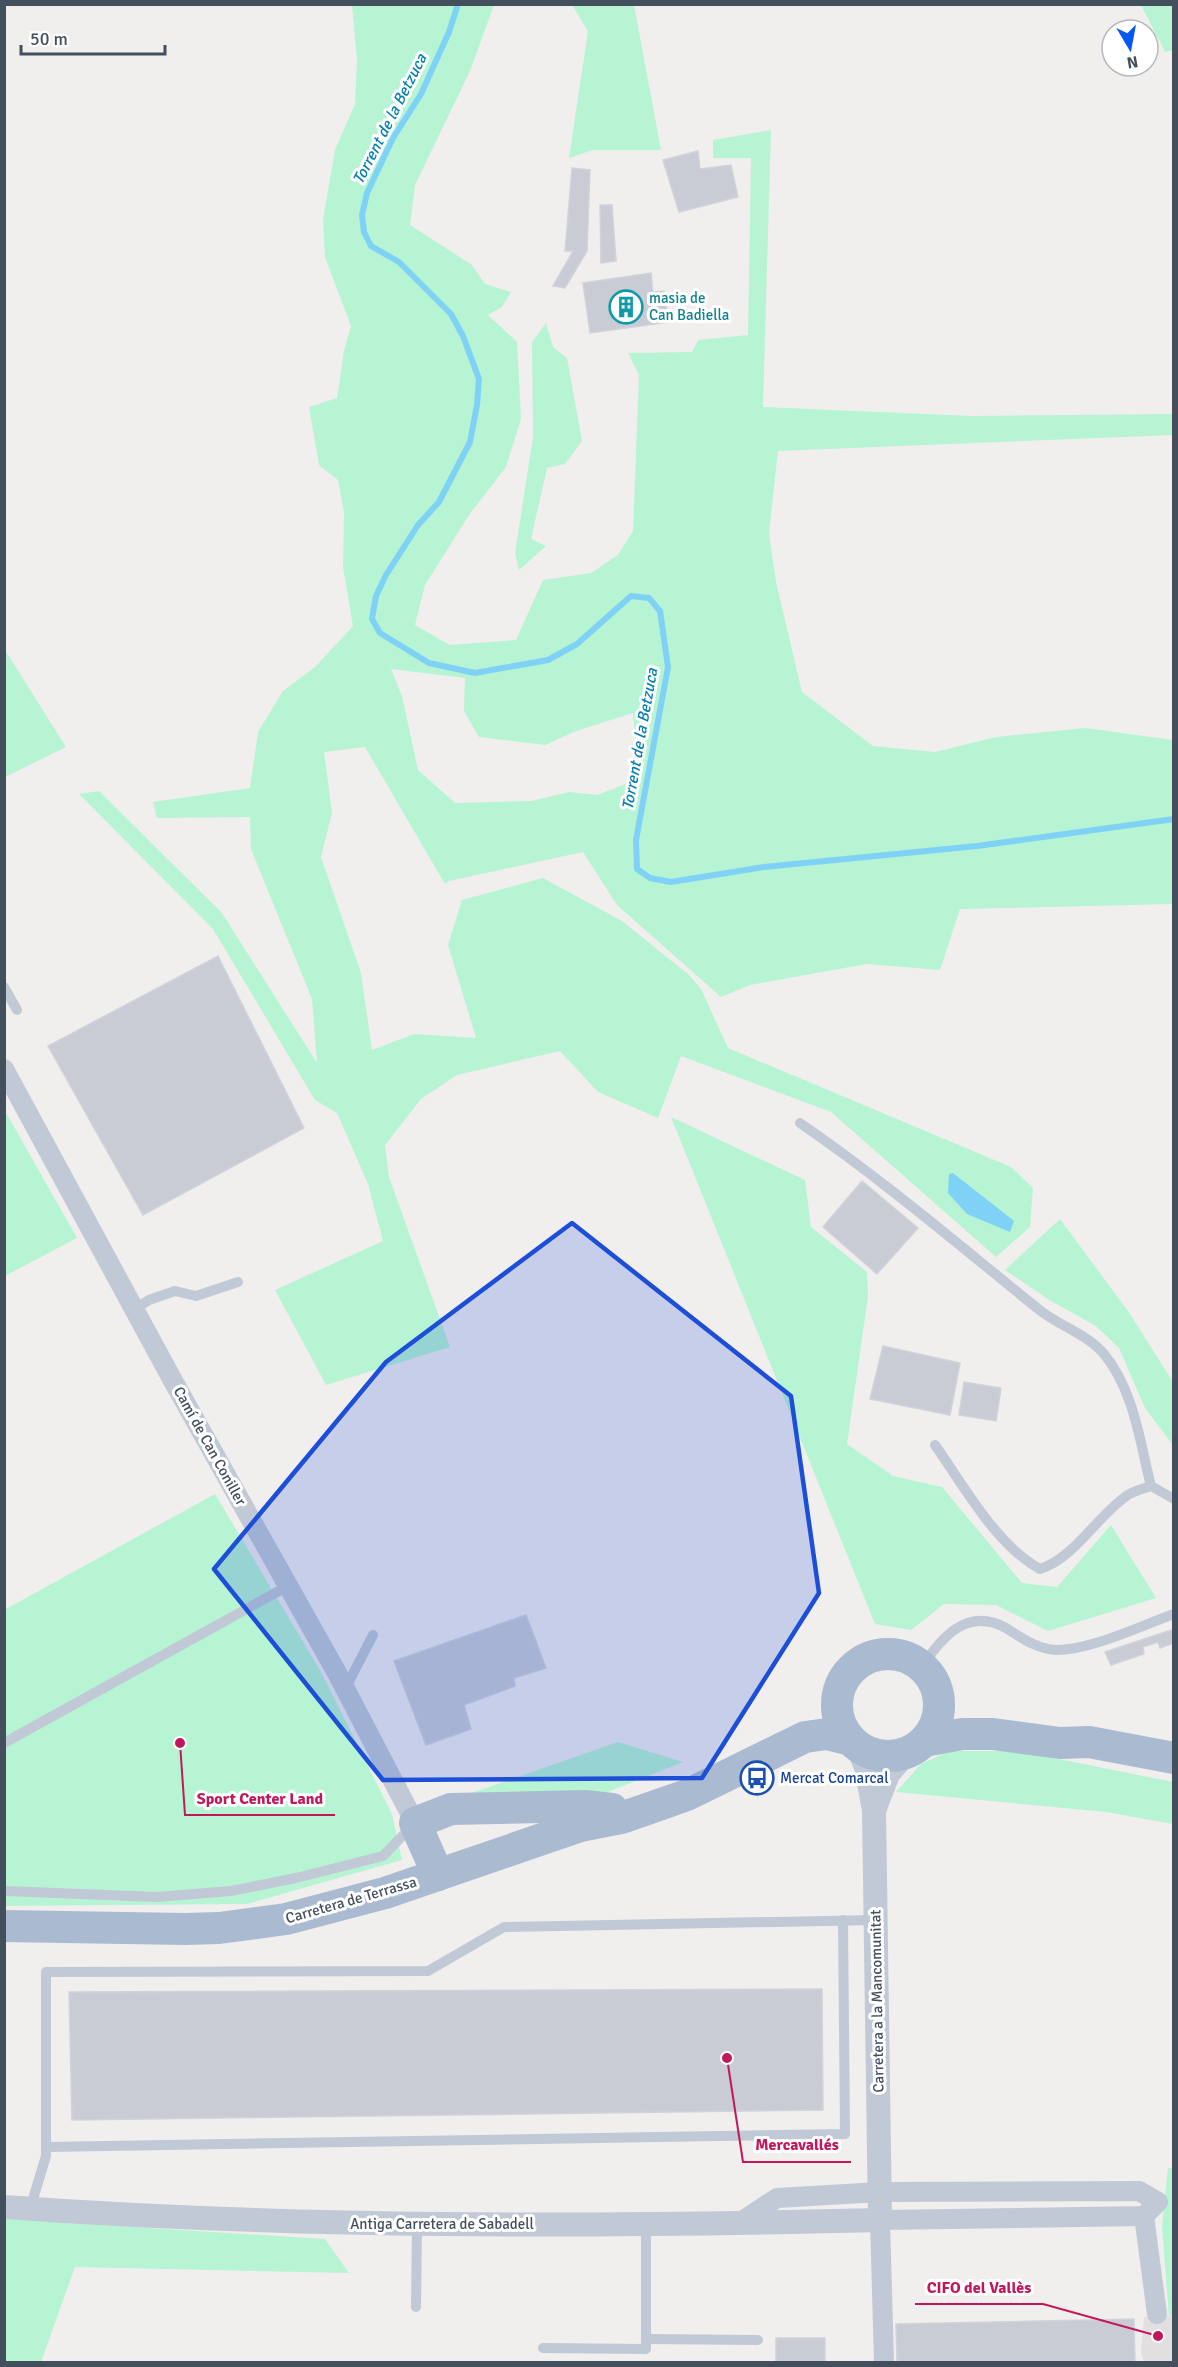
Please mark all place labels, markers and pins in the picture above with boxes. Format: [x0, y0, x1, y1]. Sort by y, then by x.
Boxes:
building icon: masia de Can Badiella [608, 289, 644, 325]
place label: masia de Can Badiella [649, 289, 729, 324]
bus stop icon: Mercat Comarcal [739, 1760, 775, 1796]
place label: Mercat Comarcal [780, 1769, 889, 1787]
callout: Sport Center Land [185, 1781, 335, 1815]
callout: Mercavallés [743, 2128, 851, 2162]
callout: CIFO del Vallès [915, 2270, 1043, 2304]

